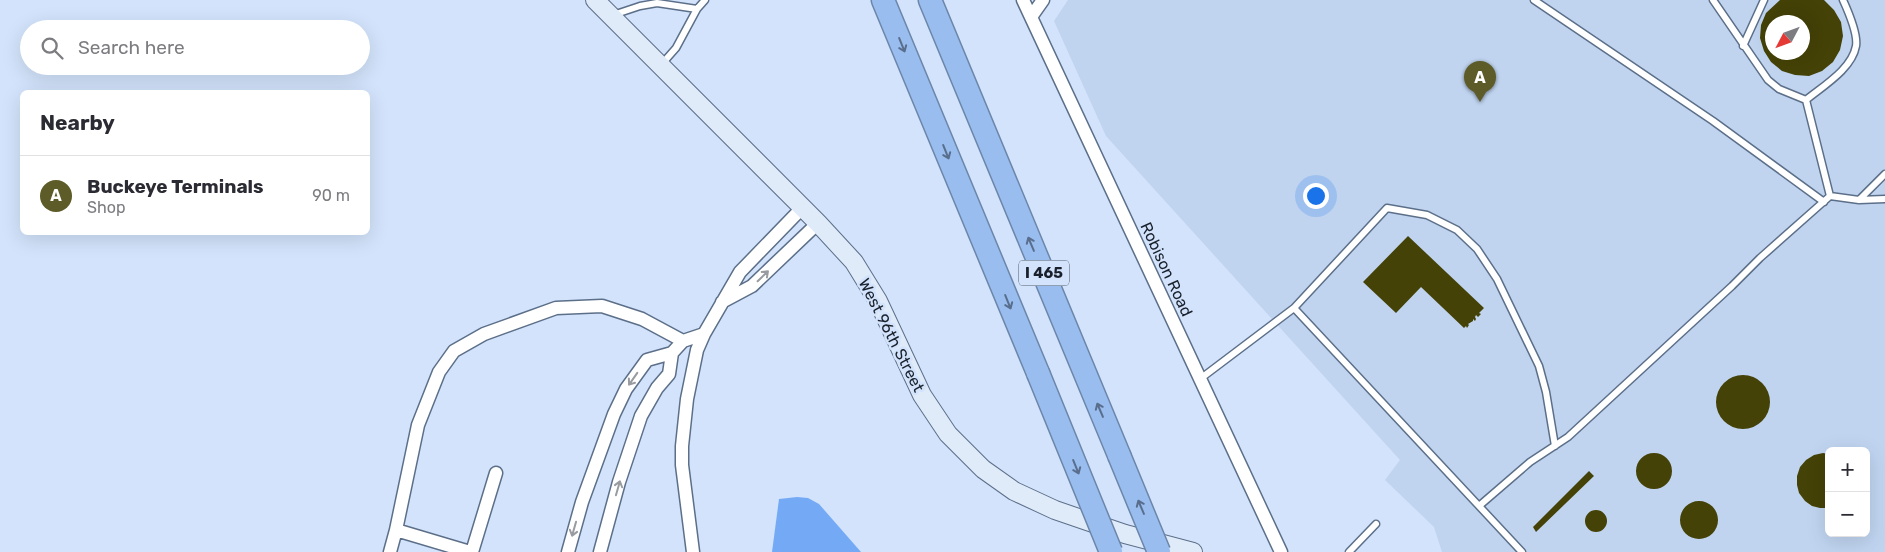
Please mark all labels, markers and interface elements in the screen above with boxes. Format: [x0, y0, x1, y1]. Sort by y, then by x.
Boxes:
north arrow [1765, 15, 1810, 60]
search box [20, 20, 370, 75]
icon: search [38, 34, 66, 62]
text: Search here [78, 36, 185, 59]
one-way arrow [898, 37, 907, 52]
pin: A [1464, 61, 1496, 102]
text: Nearby [40, 110, 115, 135]
one-way arrow [942, 144, 951, 159]
text: Buckeye Terminals [87, 175, 264, 198]
your location [1303, 183, 1329, 209]
text: A [50, 186, 62, 205]
text: 90 m [312, 186, 350, 205]
text: Shop [87, 198, 125, 217]
street label: Robison Road [1136, 219, 1197, 319]
one-way arrow [1026, 237, 1036, 252]
road number: I 465 [1019, 260, 1069, 286]
one-way arrow [756, 270, 769, 282]
street label: West 96th Street [855, 275, 928, 395]
one-way arrow [1004, 294, 1014, 309]
one-way arrow [628, 372, 639, 385]
one-way arrow [1095, 403, 1105, 418]
map controls [1825, 447, 1870, 537]
button: + [1825, 447, 1870, 492]
one-way arrow [1072, 459, 1082, 474]
one-way arrow [614, 481, 623, 497]
button: − [1825, 492, 1870, 537]
one-way arrow [1135, 500, 1145, 515]
one-way arrow [569, 521, 579, 537]

